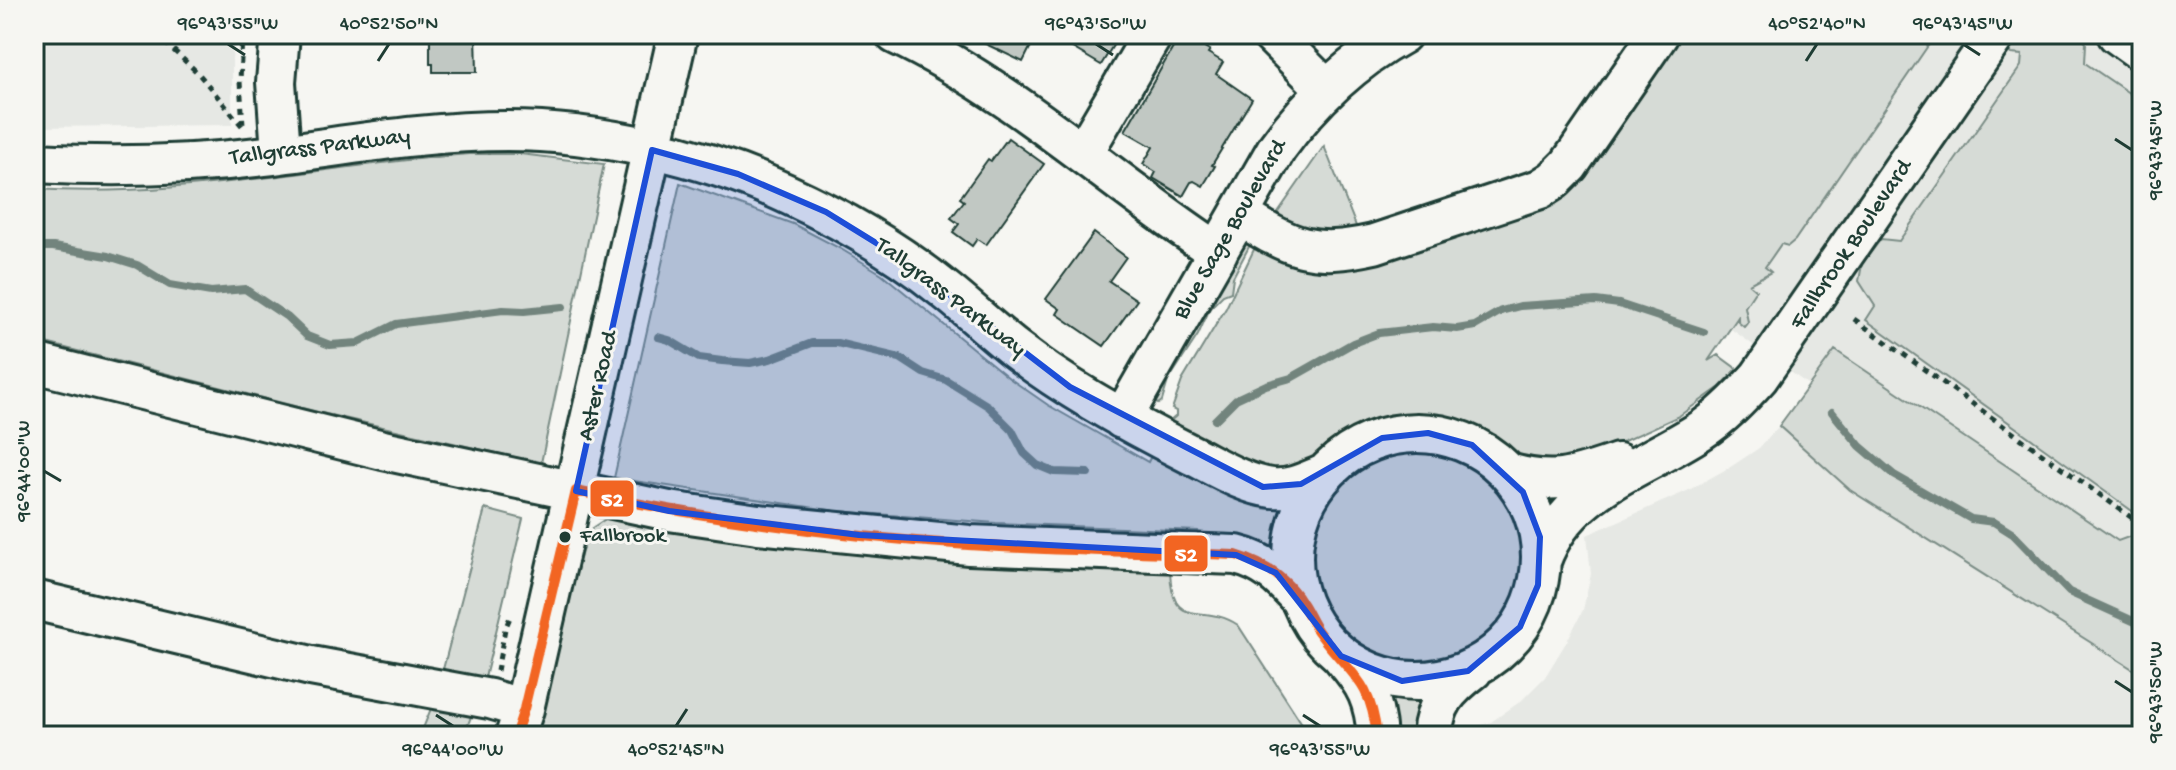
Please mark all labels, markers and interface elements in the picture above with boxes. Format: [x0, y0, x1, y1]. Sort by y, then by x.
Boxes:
text: 96°43'55"W [177, 14, 278, 37]
text: 40°52'50"N [340, 14, 438, 37]
text: 96°43'50"W [1044, 14, 1147, 37]
text: 40°52'40"N [1768, 14, 1866, 37]
text: 96°43'45"W [1912, 14, 2013, 37]
text: 96°43'45"W [2146, 100, 2169, 201]
street label: Tallgrass Parkway [226, 123, 412, 174]
street label: Blue Sage Boulevard [1167, 133, 1295, 326]
street label: Fallbrook Boulevard [1784, 153, 1921, 336]
street label: Tallgrass Parkway [867, 231, 1031, 364]
street label: Aster Road [572, 326, 626, 444]
text: 96°44'00"W [14, 420, 37, 523]
line badge: 52 [589, 479, 635, 518]
text: 52 [601, 489, 623, 515]
place label: Fallbrook [579, 524, 667, 550]
marker: Fallbrook [557, 529, 573, 545]
line badge: 52 [1163, 534, 1209, 573]
text: 52 [1175, 544, 1197, 570]
text: 96°43'50"W [2146, 641, 2169, 744]
text: 96°44'00"W [401, 740, 504, 763]
text: 40°52'45"N [628, 740, 724, 763]
text: 96°43'55"W [1269, 740, 1370, 763]

